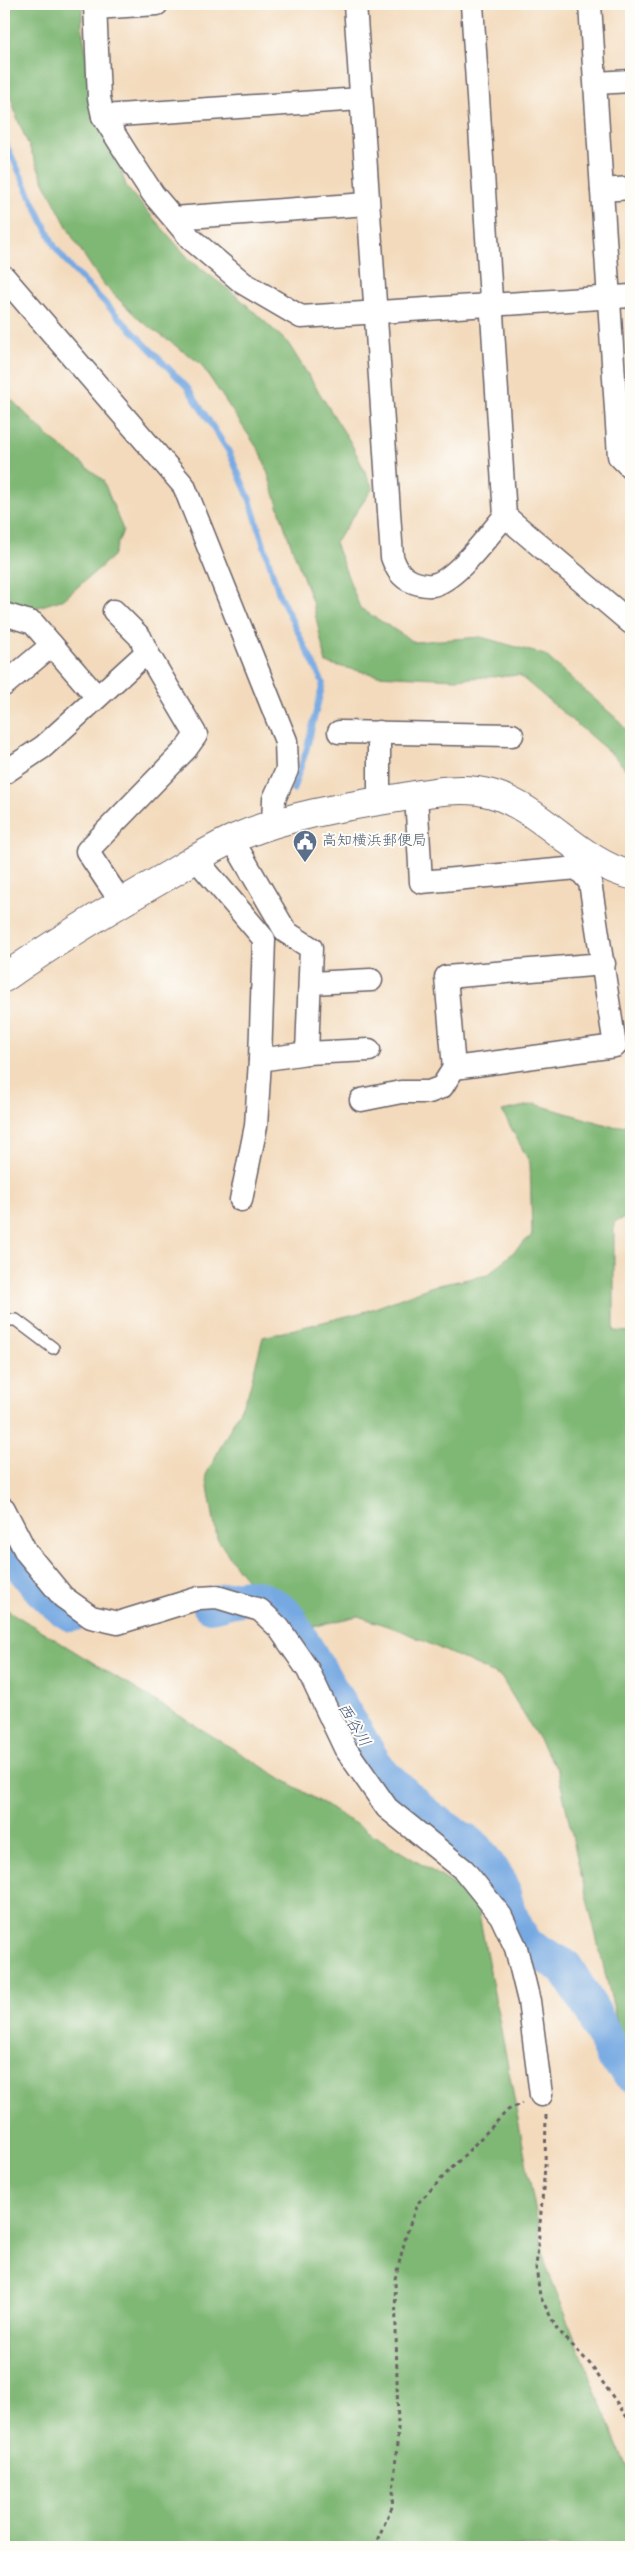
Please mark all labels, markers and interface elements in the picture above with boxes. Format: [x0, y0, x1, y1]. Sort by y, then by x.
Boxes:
public building icon: 高知横浜郵便局 [292, 829, 318, 863]
place label: 高知横浜郵便局 [322, 832, 427, 851]
water label: 西谷川 [331, 1700, 373, 1751]

